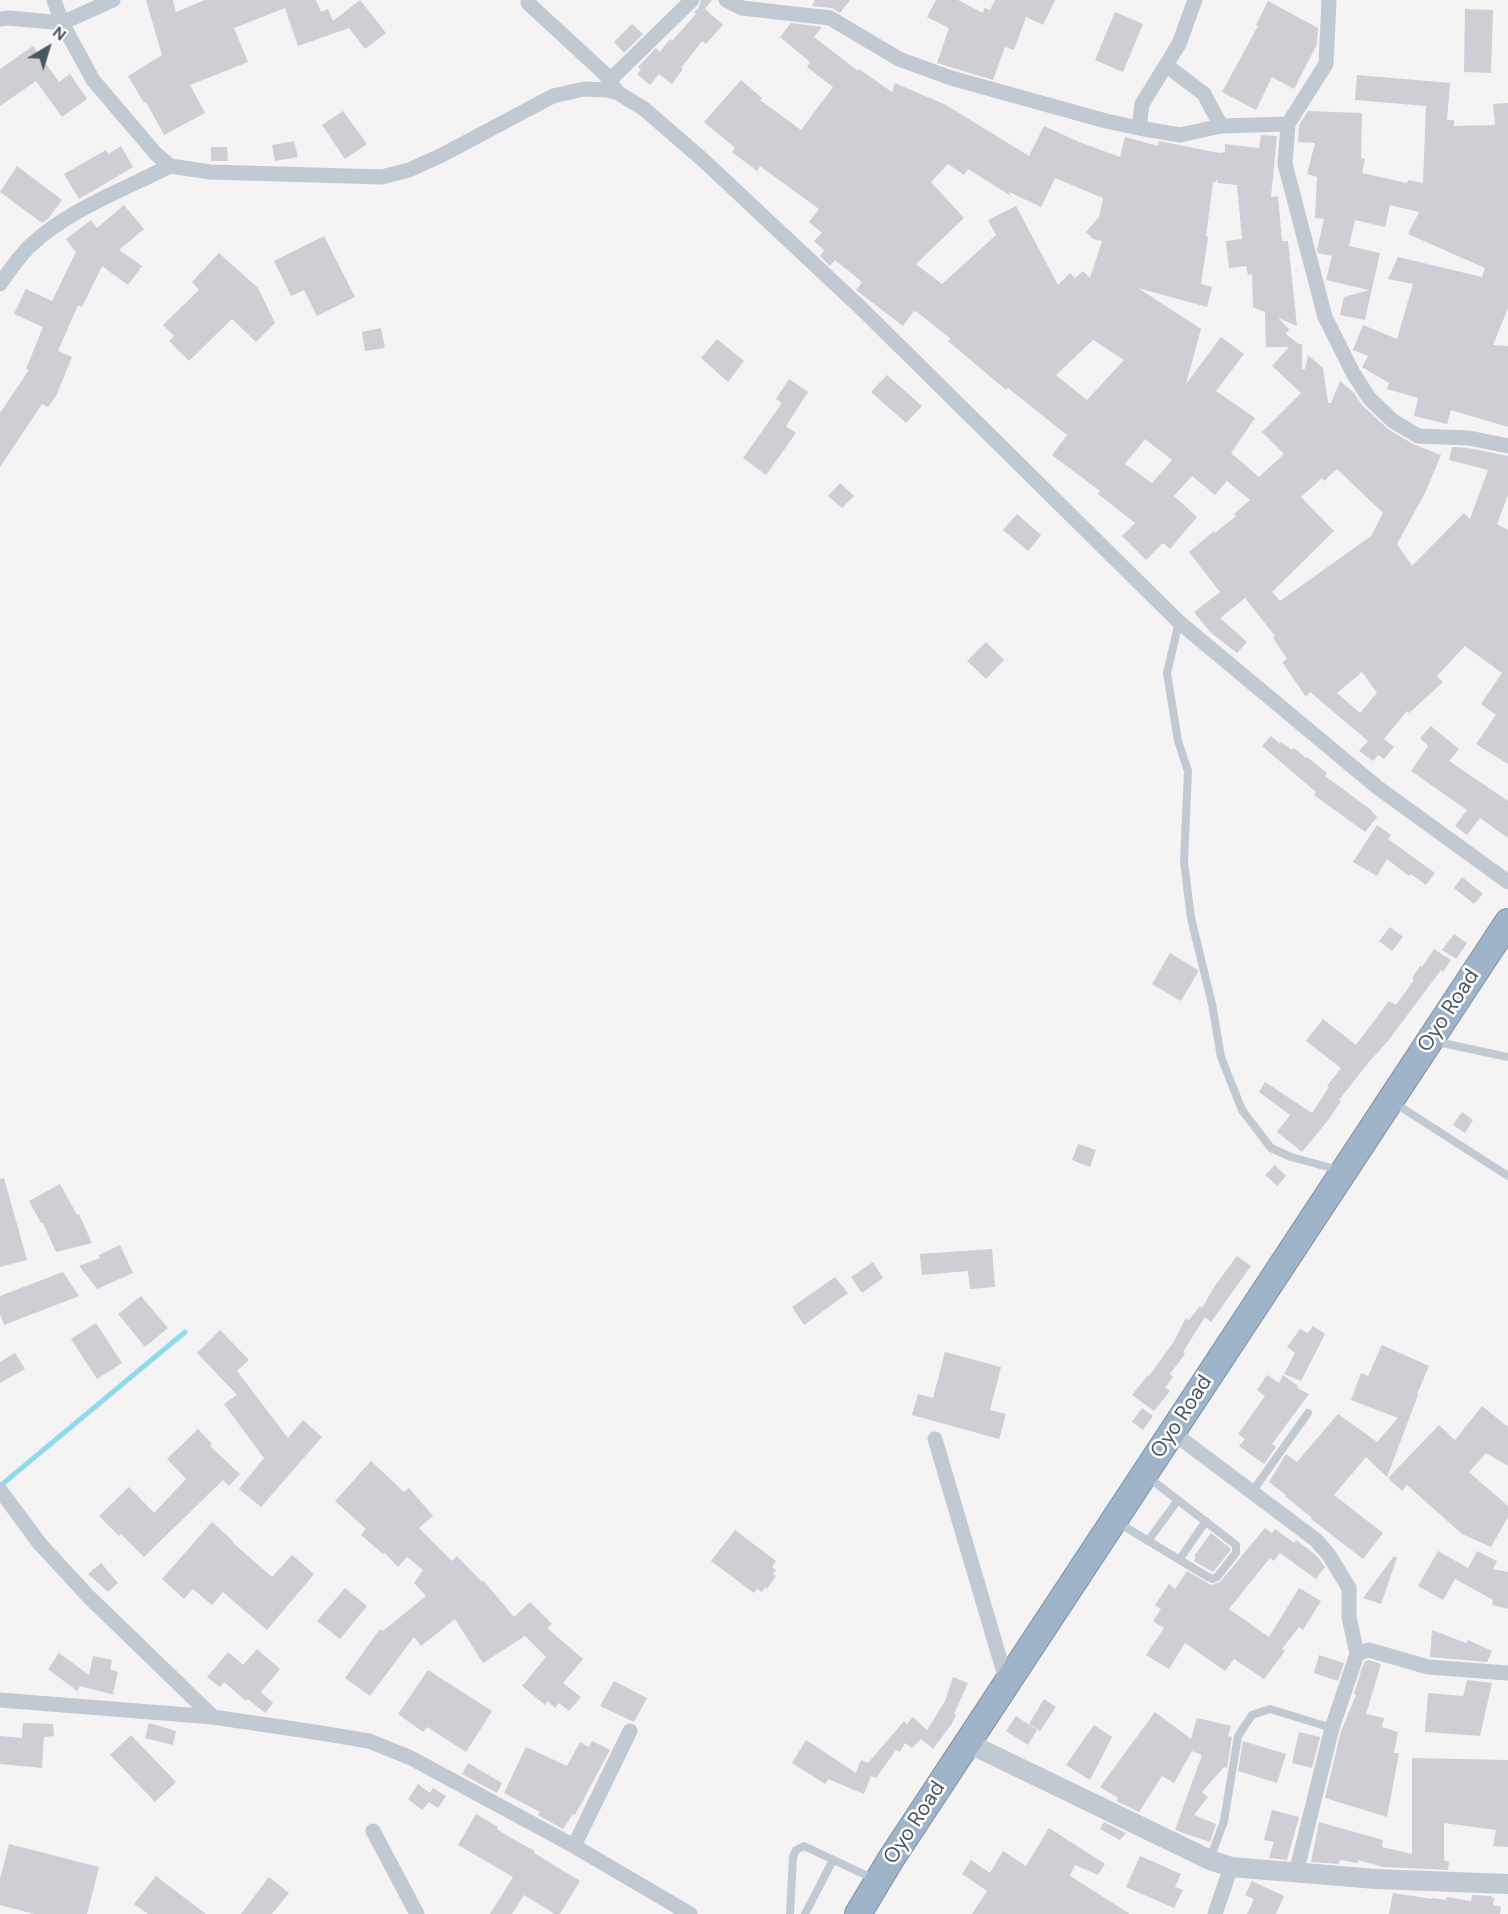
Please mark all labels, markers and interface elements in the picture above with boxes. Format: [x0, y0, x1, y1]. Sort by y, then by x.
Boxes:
north arrow [18, 18, 78, 78]
text: N [48, 22, 70, 45]
street label: Oyo Road [1413, 965, 1485, 1057]
street label: Oyo Road [1146, 1371, 1218, 1463]
street label: Oyo Road [879, 1777, 951, 1869]

